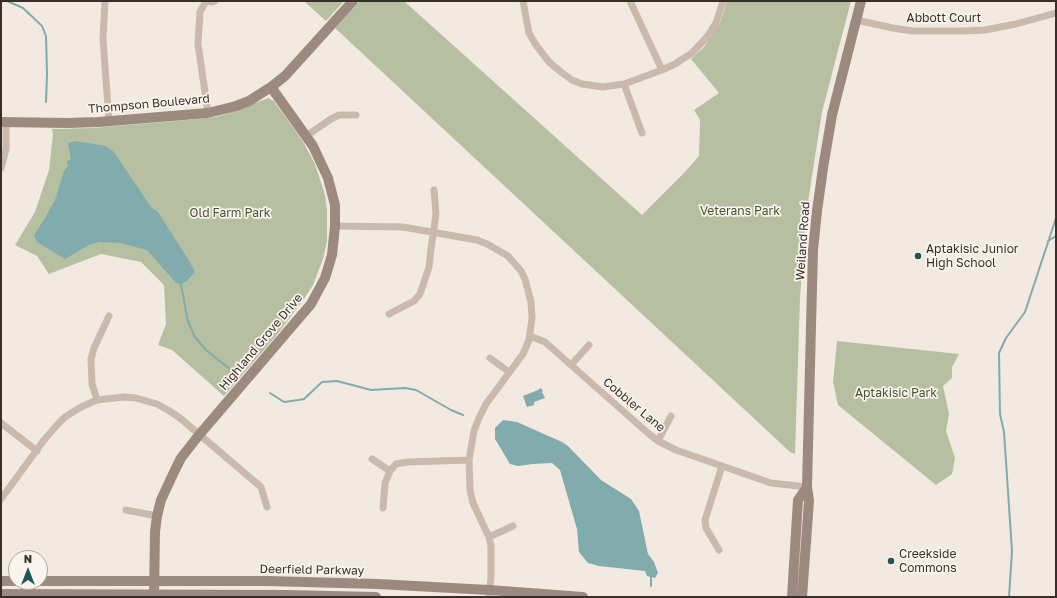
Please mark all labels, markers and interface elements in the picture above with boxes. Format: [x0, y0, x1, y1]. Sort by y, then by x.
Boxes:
street label: Abbott Court [907, 11, 981, 25]
street label: Thompson Boulevard [88, 92, 210, 116]
street label: Weiland Road [793, 201, 813, 281]
park label: Veterans Park [700, 204, 780, 218]
park label: Old Farm Park [190, 206, 270, 220]
place label: Aptakisic Junior High School [926, 242, 1019, 270]
marker: Aptakisic Junior High School [913, 251, 923, 261]
street label: Highland Grove Drive [216, 291, 306, 393]
street label: Cobbler Lane [600, 375, 668, 435]
park label: Aptakisic Park [855, 386, 937, 400]
place label: Creekside Commons [899, 547, 957, 575]
north arrow [8, 550, 48, 590]
text: N [24, 552, 32, 565]
marker: Creekside Commons [886, 556, 896, 566]
street label: Deerfield Parkway [260, 562, 364, 578]

